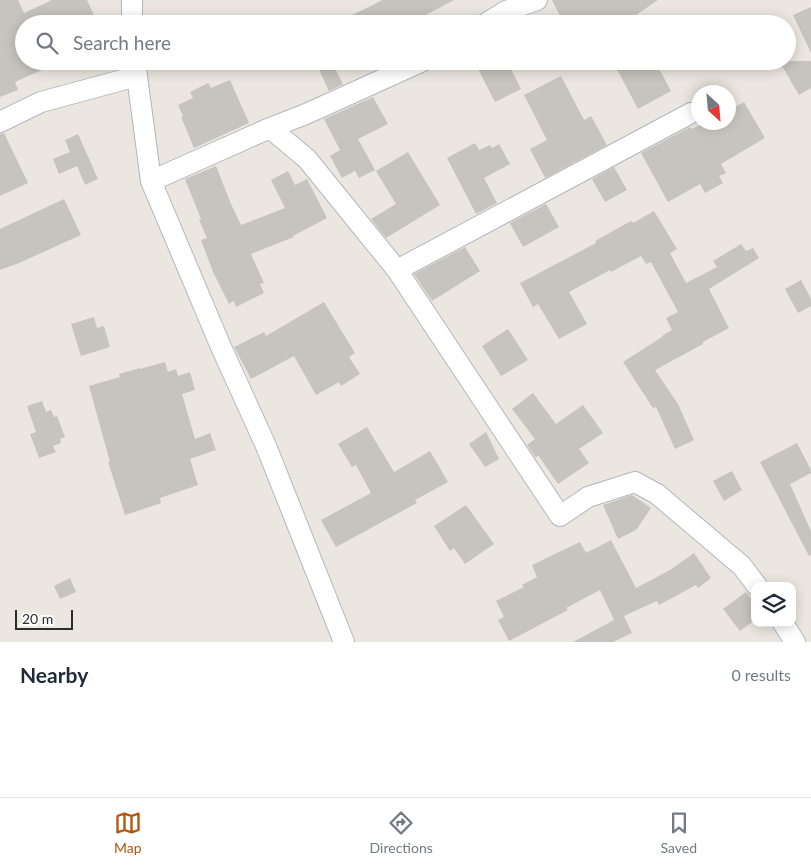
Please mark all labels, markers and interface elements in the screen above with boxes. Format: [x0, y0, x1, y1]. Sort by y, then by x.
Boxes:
search box [15, 15, 796, 70]
icon: search [33, 29, 61, 57]
text: Search here [73, 31, 171, 54]
north arrow [691, 85, 736, 130]
map controls [751, 582, 796, 627]
button: layers [751, 582, 796, 627]
scale bar [15, 607, 72, 630]
text: 20 m [22, 610, 53, 627]
text: Nearby [20, 662, 88, 687]
text: 0 results [731, 665, 791, 684]
tab: Map [114, 809, 142, 856]
tab: Directions [370, 809, 433, 856]
tab: Saved [661, 809, 697, 856]

